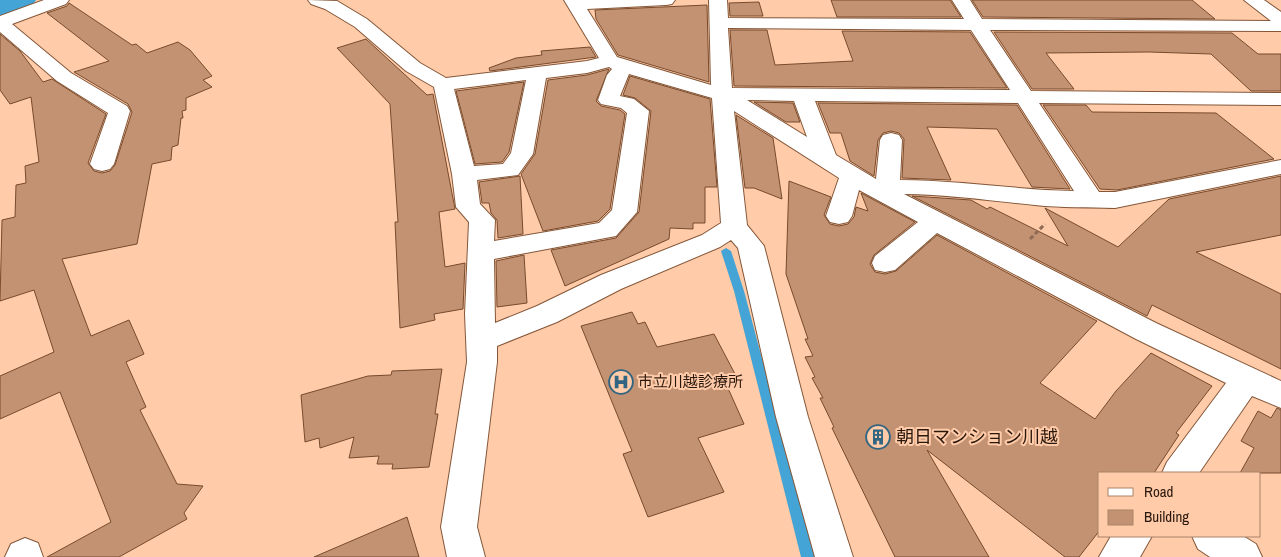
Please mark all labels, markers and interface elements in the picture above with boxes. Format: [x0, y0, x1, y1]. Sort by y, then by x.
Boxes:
hospital icon: 市立川越診療所 [608, 369, 634, 395]
place label: 市立川越診療所 [638, 371, 743, 392]
building icon: 朝日マンション川越 [865, 424, 891, 450]
place label: 朝日マンション川越 [896, 424, 1058, 449]
legend [1098, 472, 1261, 537]
text: Road [1144, 481, 1173, 502]
text: Building [1144, 506, 1189, 527]

